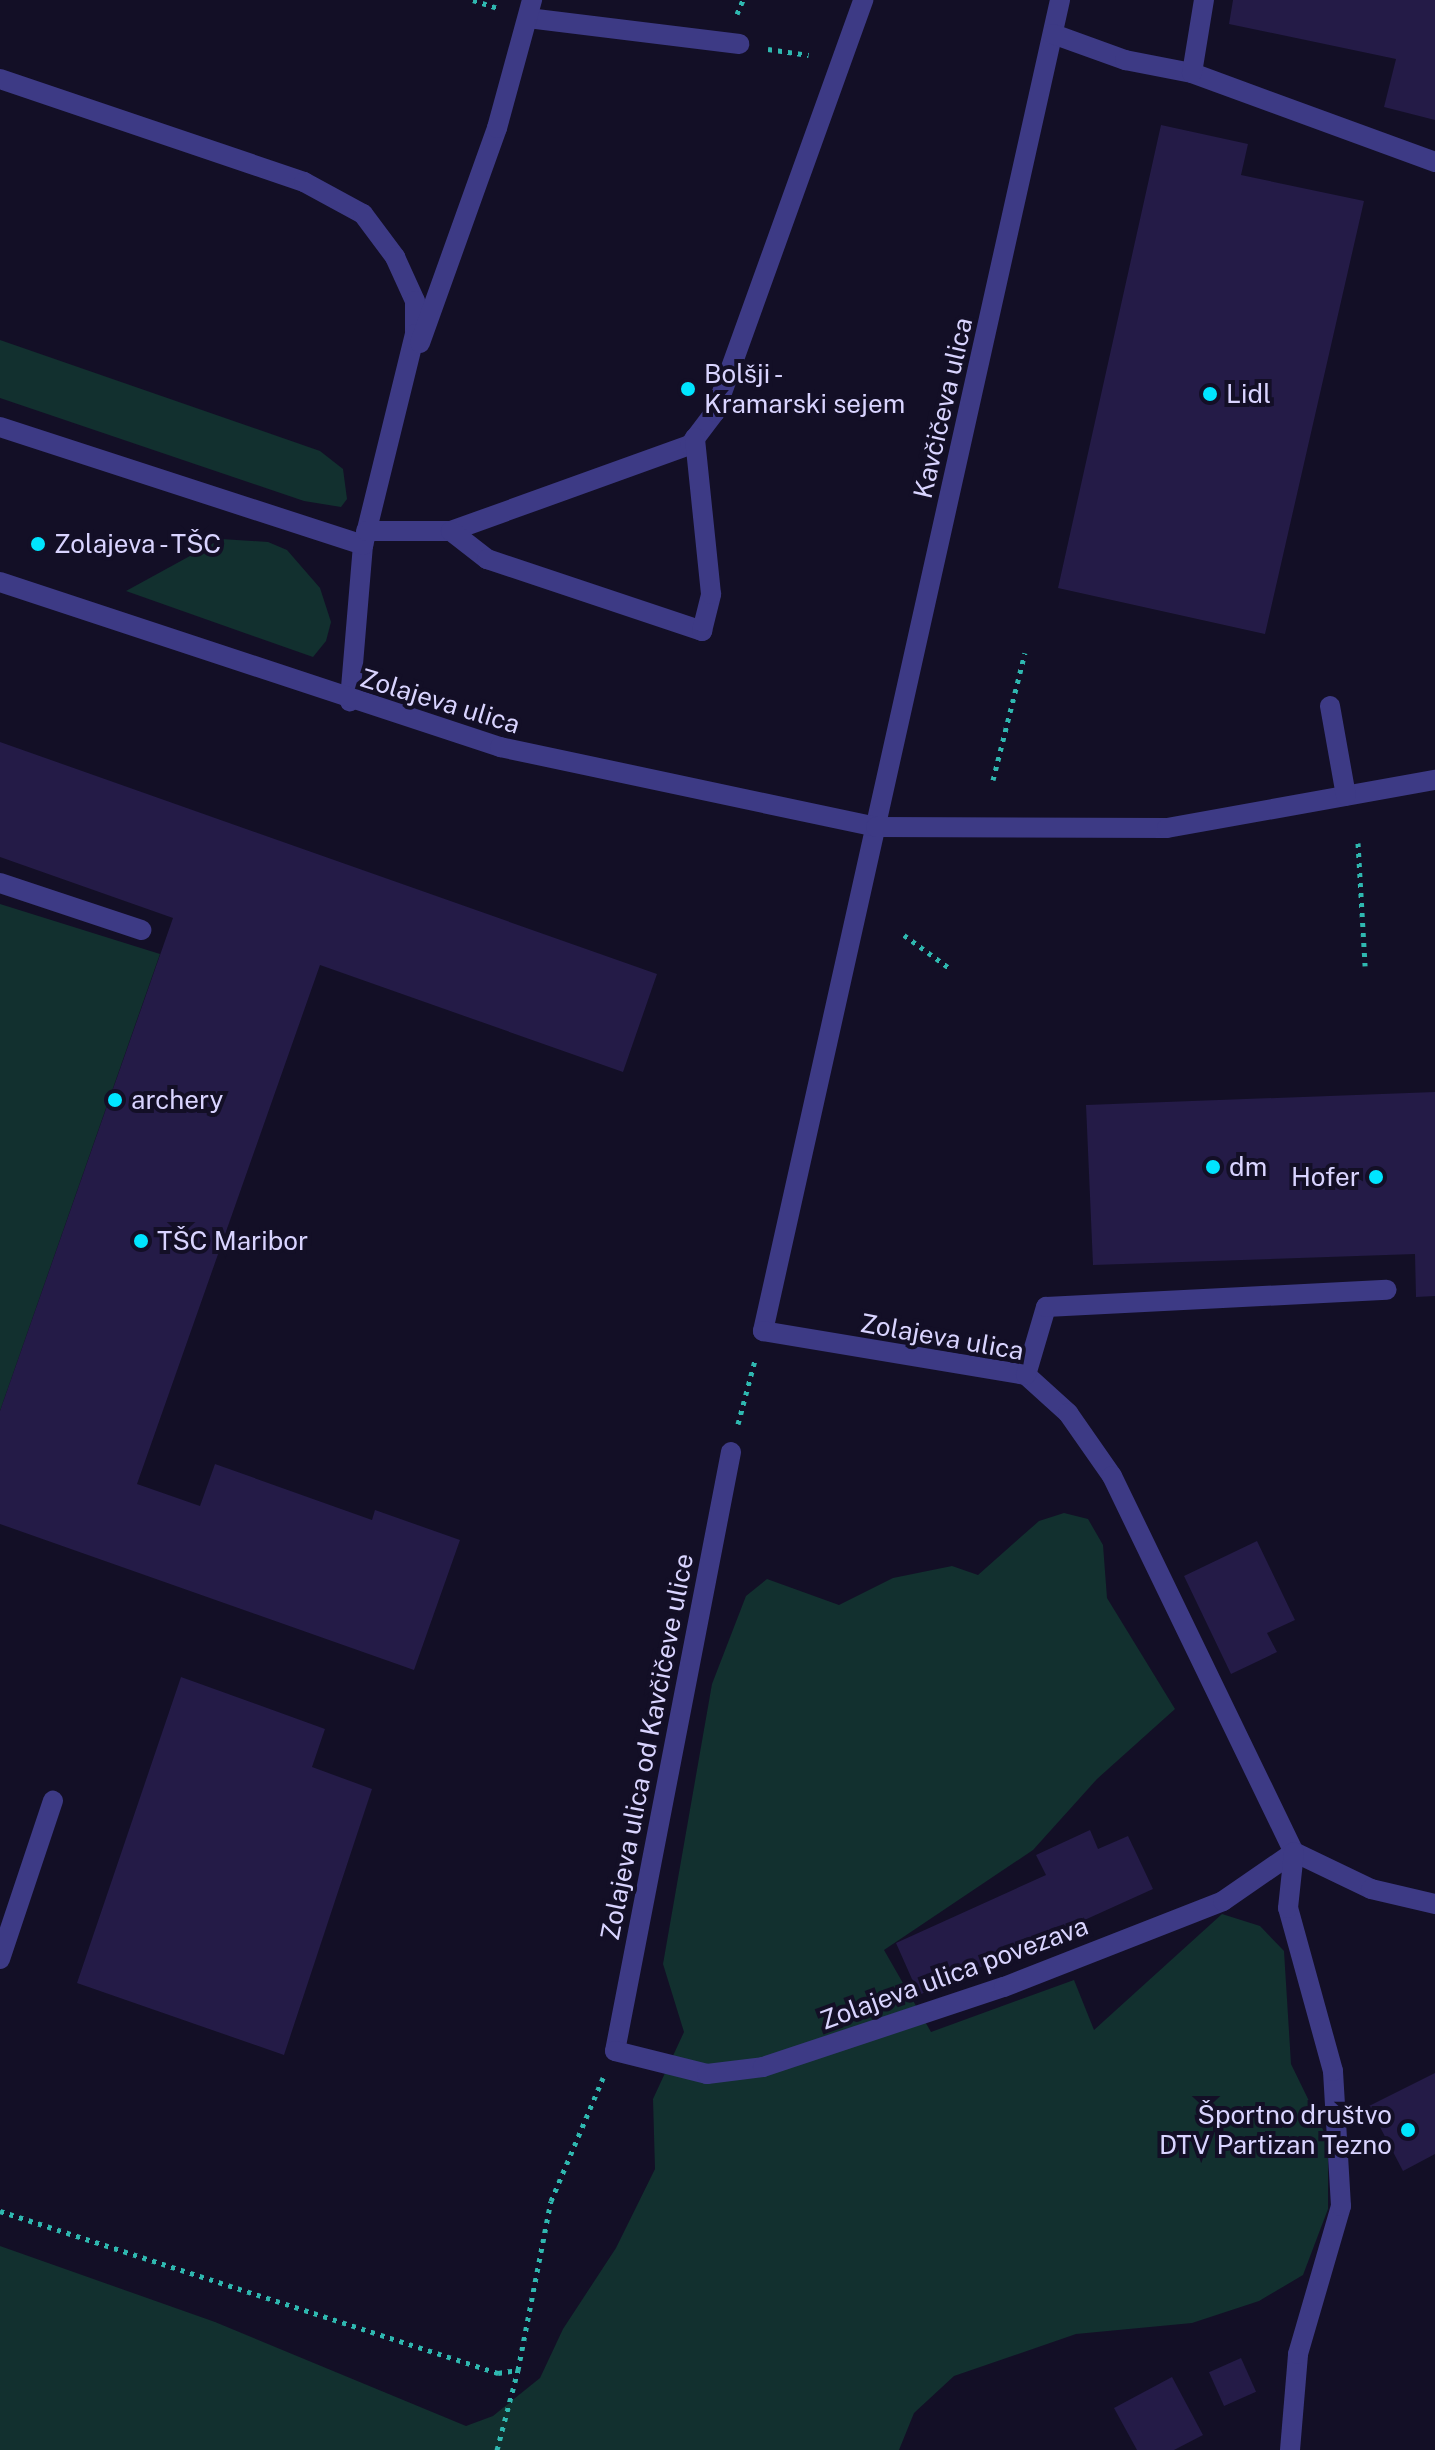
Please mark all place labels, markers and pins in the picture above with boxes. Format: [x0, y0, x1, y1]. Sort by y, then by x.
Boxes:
place label: Bolšji - Kramarski sejem [704, 358, 905, 420]
place label: Lidl [1226, 378, 1271, 410]
marker: Bolšji - Kramarski sejem [679, 380, 697, 398]
marker: Lidl [1201, 385, 1219, 403]
place label: Zolajeva - TŠC [54, 528, 228, 560]
marker: Zolajeva - TŠC [29, 535, 47, 553]
place label: archery [131, 1084, 223, 1116]
marker: archery [106, 1091, 124, 1109]
place label: dm [1229, 1151, 1267, 1183]
marker: dm [1204, 1158, 1222, 1176]
place label: Hofer [1291, 1161, 1360, 1193]
marker: Hofer [1367, 1168, 1385, 1186]
place label: TŠC Maribor [157, 1225, 308, 1257]
marker: TŠC Maribor [132, 1232, 150, 1250]
place label: Športno društvo DTV Partizan Tezno [1159, 2099, 1392, 2160]
marker: Športno društvo DTV Partizan Tezno [1399, 2121, 1417, 2139]

